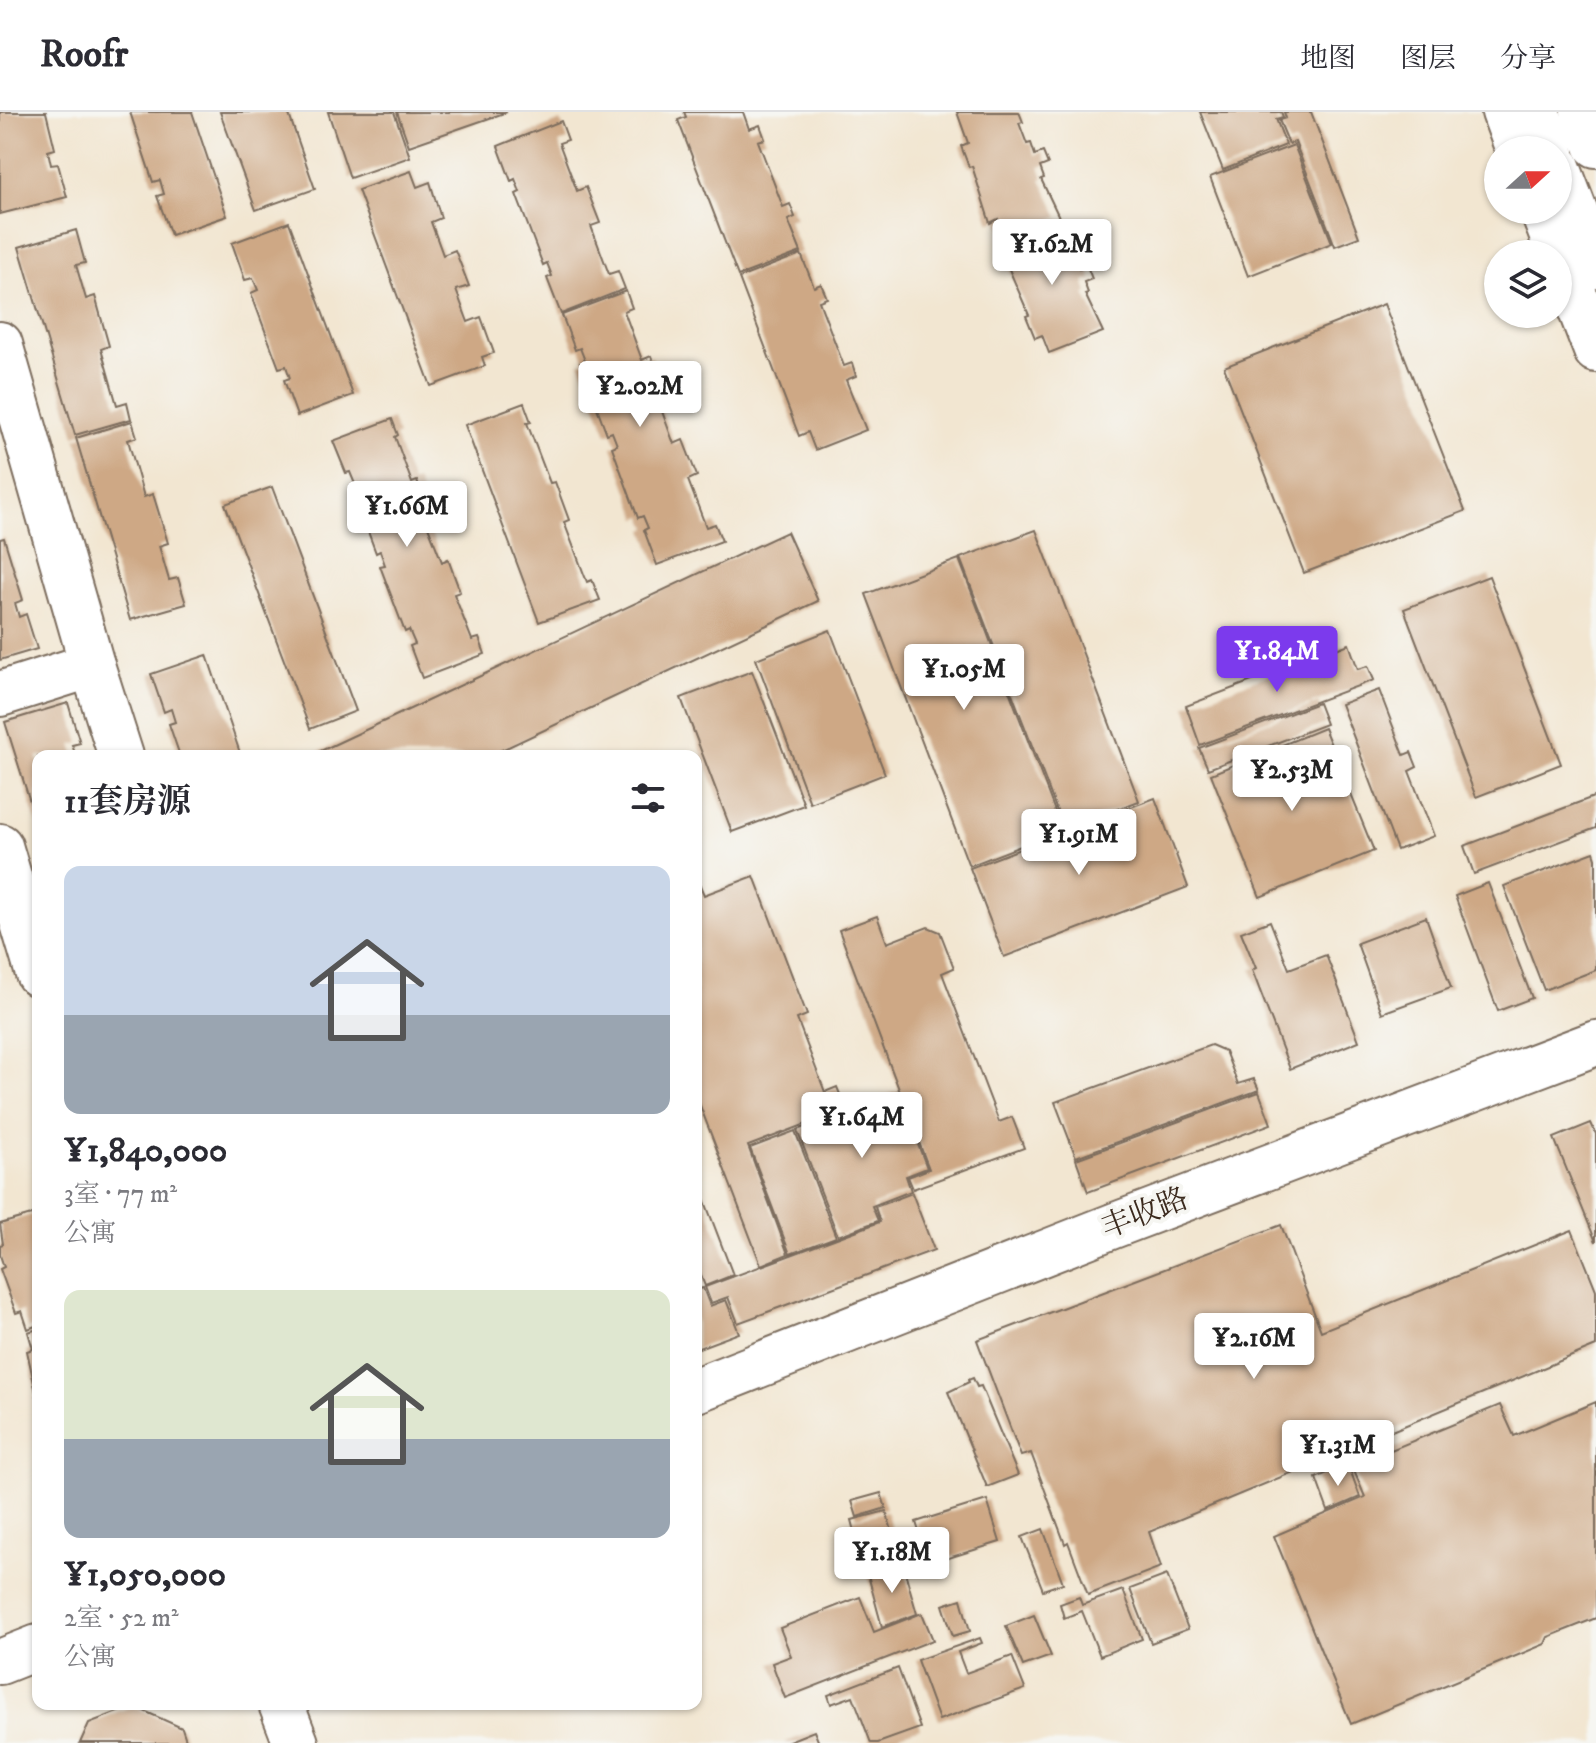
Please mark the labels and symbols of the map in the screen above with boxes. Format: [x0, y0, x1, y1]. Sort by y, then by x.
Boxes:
north arrow [1484, 136, 1572, 224]
pin: ¥1.62M [987, 219, 1117, 287]
pin: ¥2.02M [575, 361, 705, 429]
pin: ¥1.66M [342, 481, 472, 549]
pin: ¥1.84M [1212, 626, 1342, 694]
pin: ¥1.05M [899, 644, 1029, 712]
pin: ¥2.53M [1227, 745, 1357, 813]
pin: ¥1.91M [1014, 809, 1144, 877]
pin: ¥1.64M [797, 1092, 927, 1160]
street label: 丰收路 [1096, 1181, 1194, 1247]
pin: ¥2.16M [1189, 1313, 1319, 1381]
pin: ¥1.31M [1273, 1420, 1403, 1488]
pin: ¥1.18M [827, 1527, 957, 1595]

